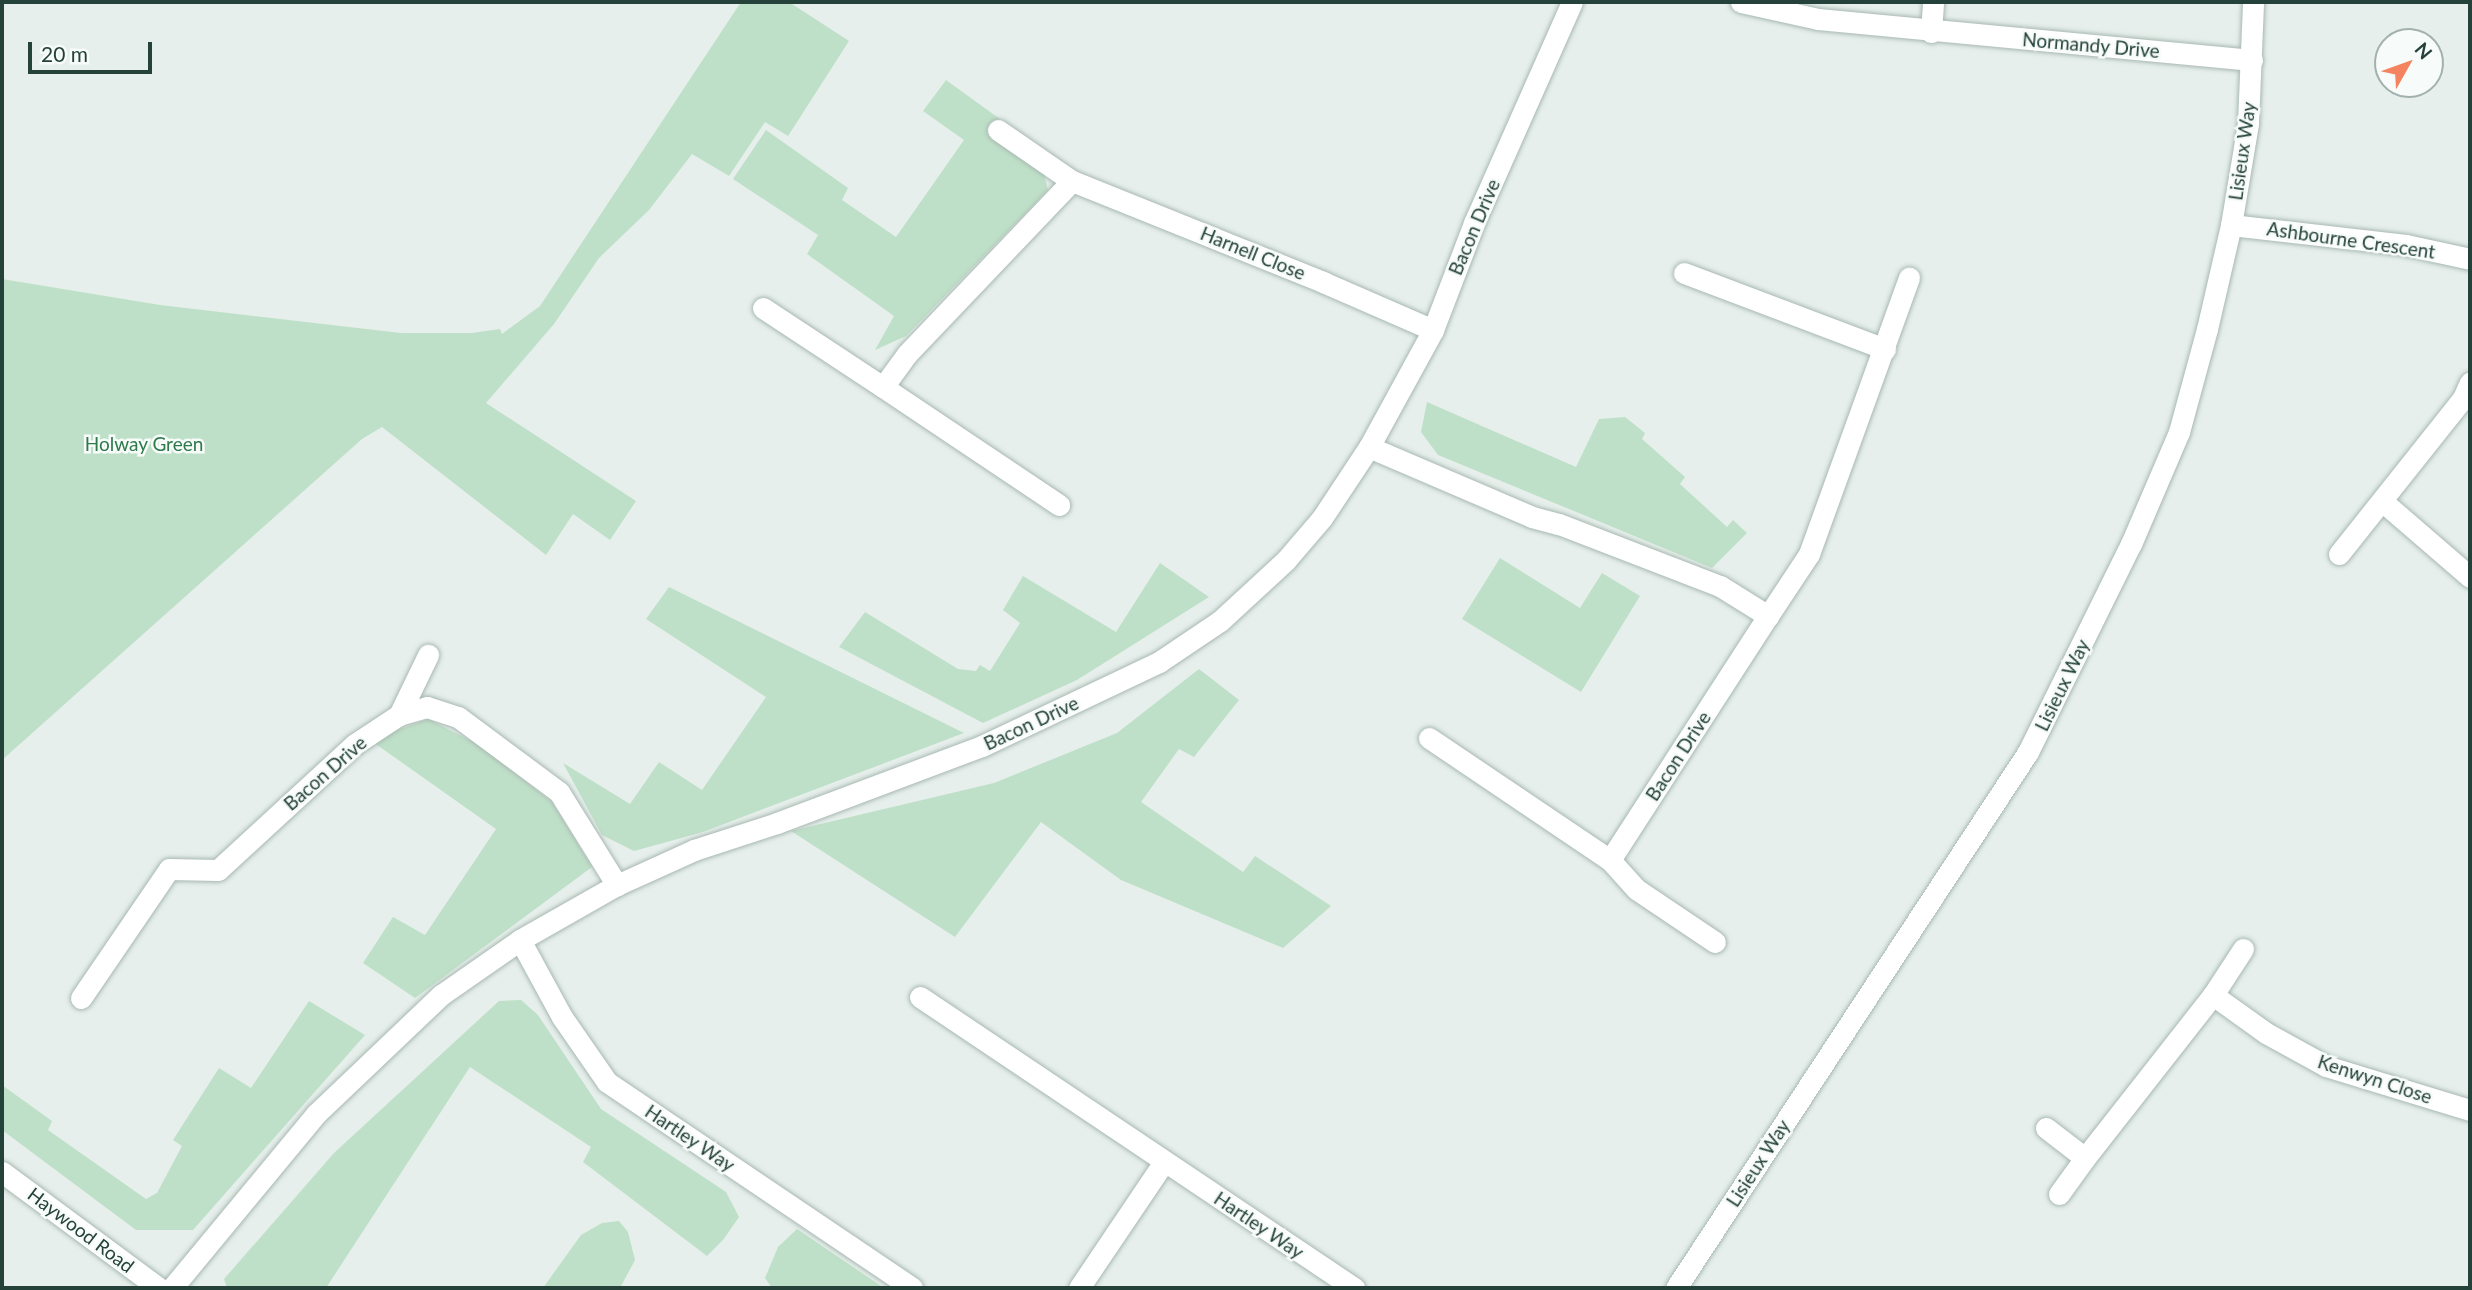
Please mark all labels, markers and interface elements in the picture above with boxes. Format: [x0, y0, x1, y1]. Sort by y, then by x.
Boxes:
scale bar [32, 28, 156, 72]
street label: Normandy Drive [2021, 28, 2161, 62]
north arrow [2374, 28, 2444, 98]
text: N [2410, 37, 2437, 63]
text: 20 m [41, 41, 88, 66]
street label: Lisieux Way [2224, 100, 2260, 202]
street label: Bacon Drive [1444, 176, 1504, 278]
street label: Ashbourne Crescent [2265, 217, 2437, 263]
street label: Harnell Close [1197, 222, 1309, 284]
park label: Holway Green [84, 433, 204, 455]
street label: Lisieux Way [2030, 635, 2094, 735]
street label: Bacon Drive [980, 691, 1082, 755]
street label: Bacon Drive [1641, 707, 1715, 805]
street label: Bacon Drive [279, 731, 371, 815]
street label: Kenwyn Close [2315, 1050, 2435, 1108]
street label: Hartley Way [641, 1099, 739, 1177]
street label: Lisieux Way [1721, 1115, 1795, 1211]
street label: Haywood Road [23, 1183, 139, 1277]
street label: Hartley Way [1210, 1186, 1308, 1264]

